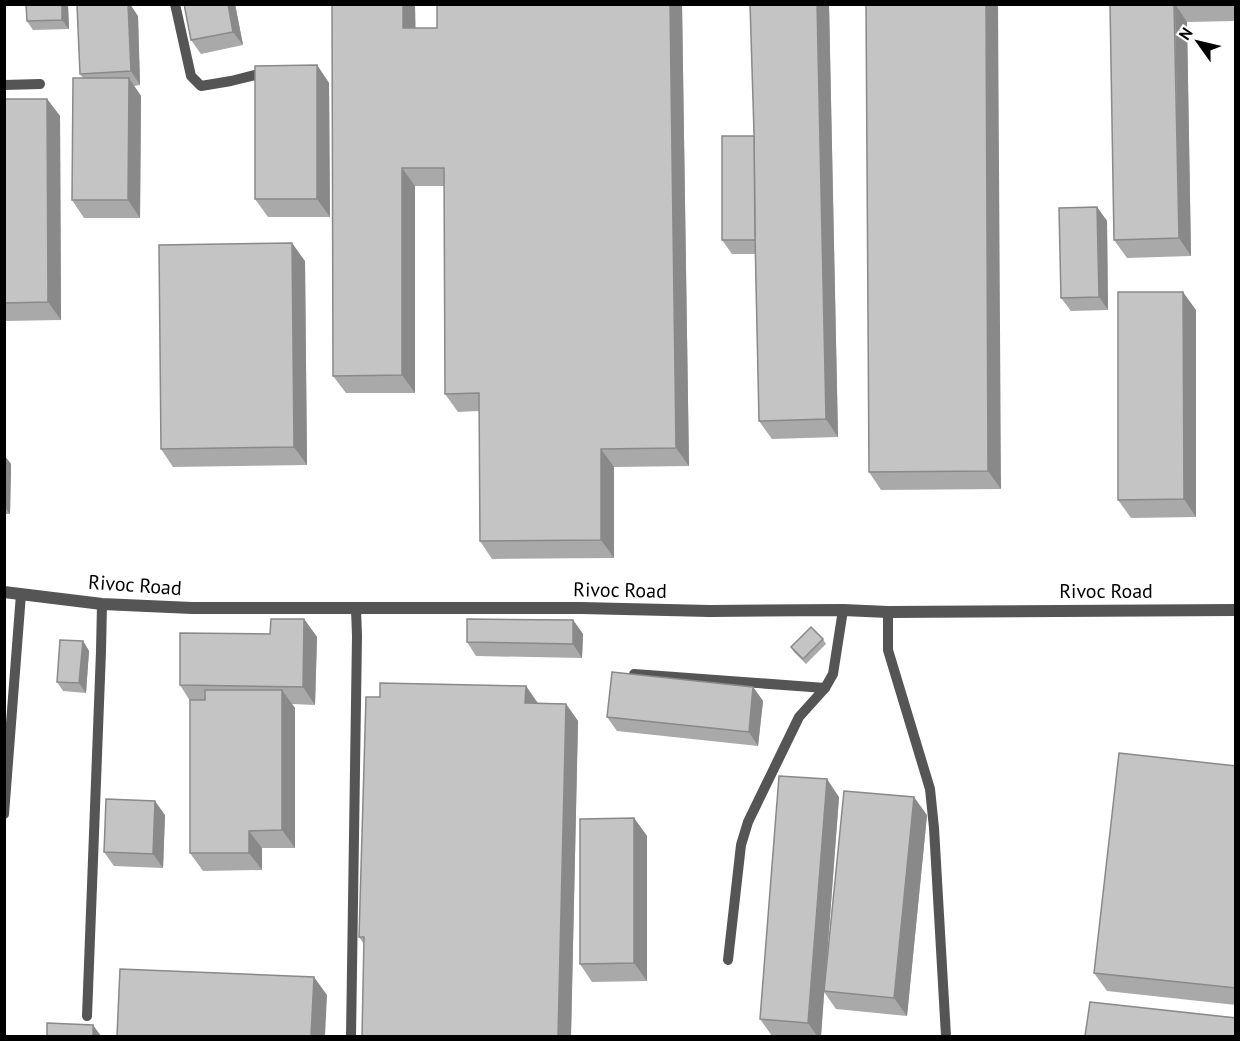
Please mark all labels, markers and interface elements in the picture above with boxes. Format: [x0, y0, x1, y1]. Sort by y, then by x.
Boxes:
north arrow [1168, 12, 1228, 72]
text: N [1174, 24, 1197, 44]
street label: Rivoc Road [87, 569, 183, 601]
street label: Rivoc Road [573, 576, 667, 604]
street label: Rivoc Road [1059, 578, 1153, 604]

